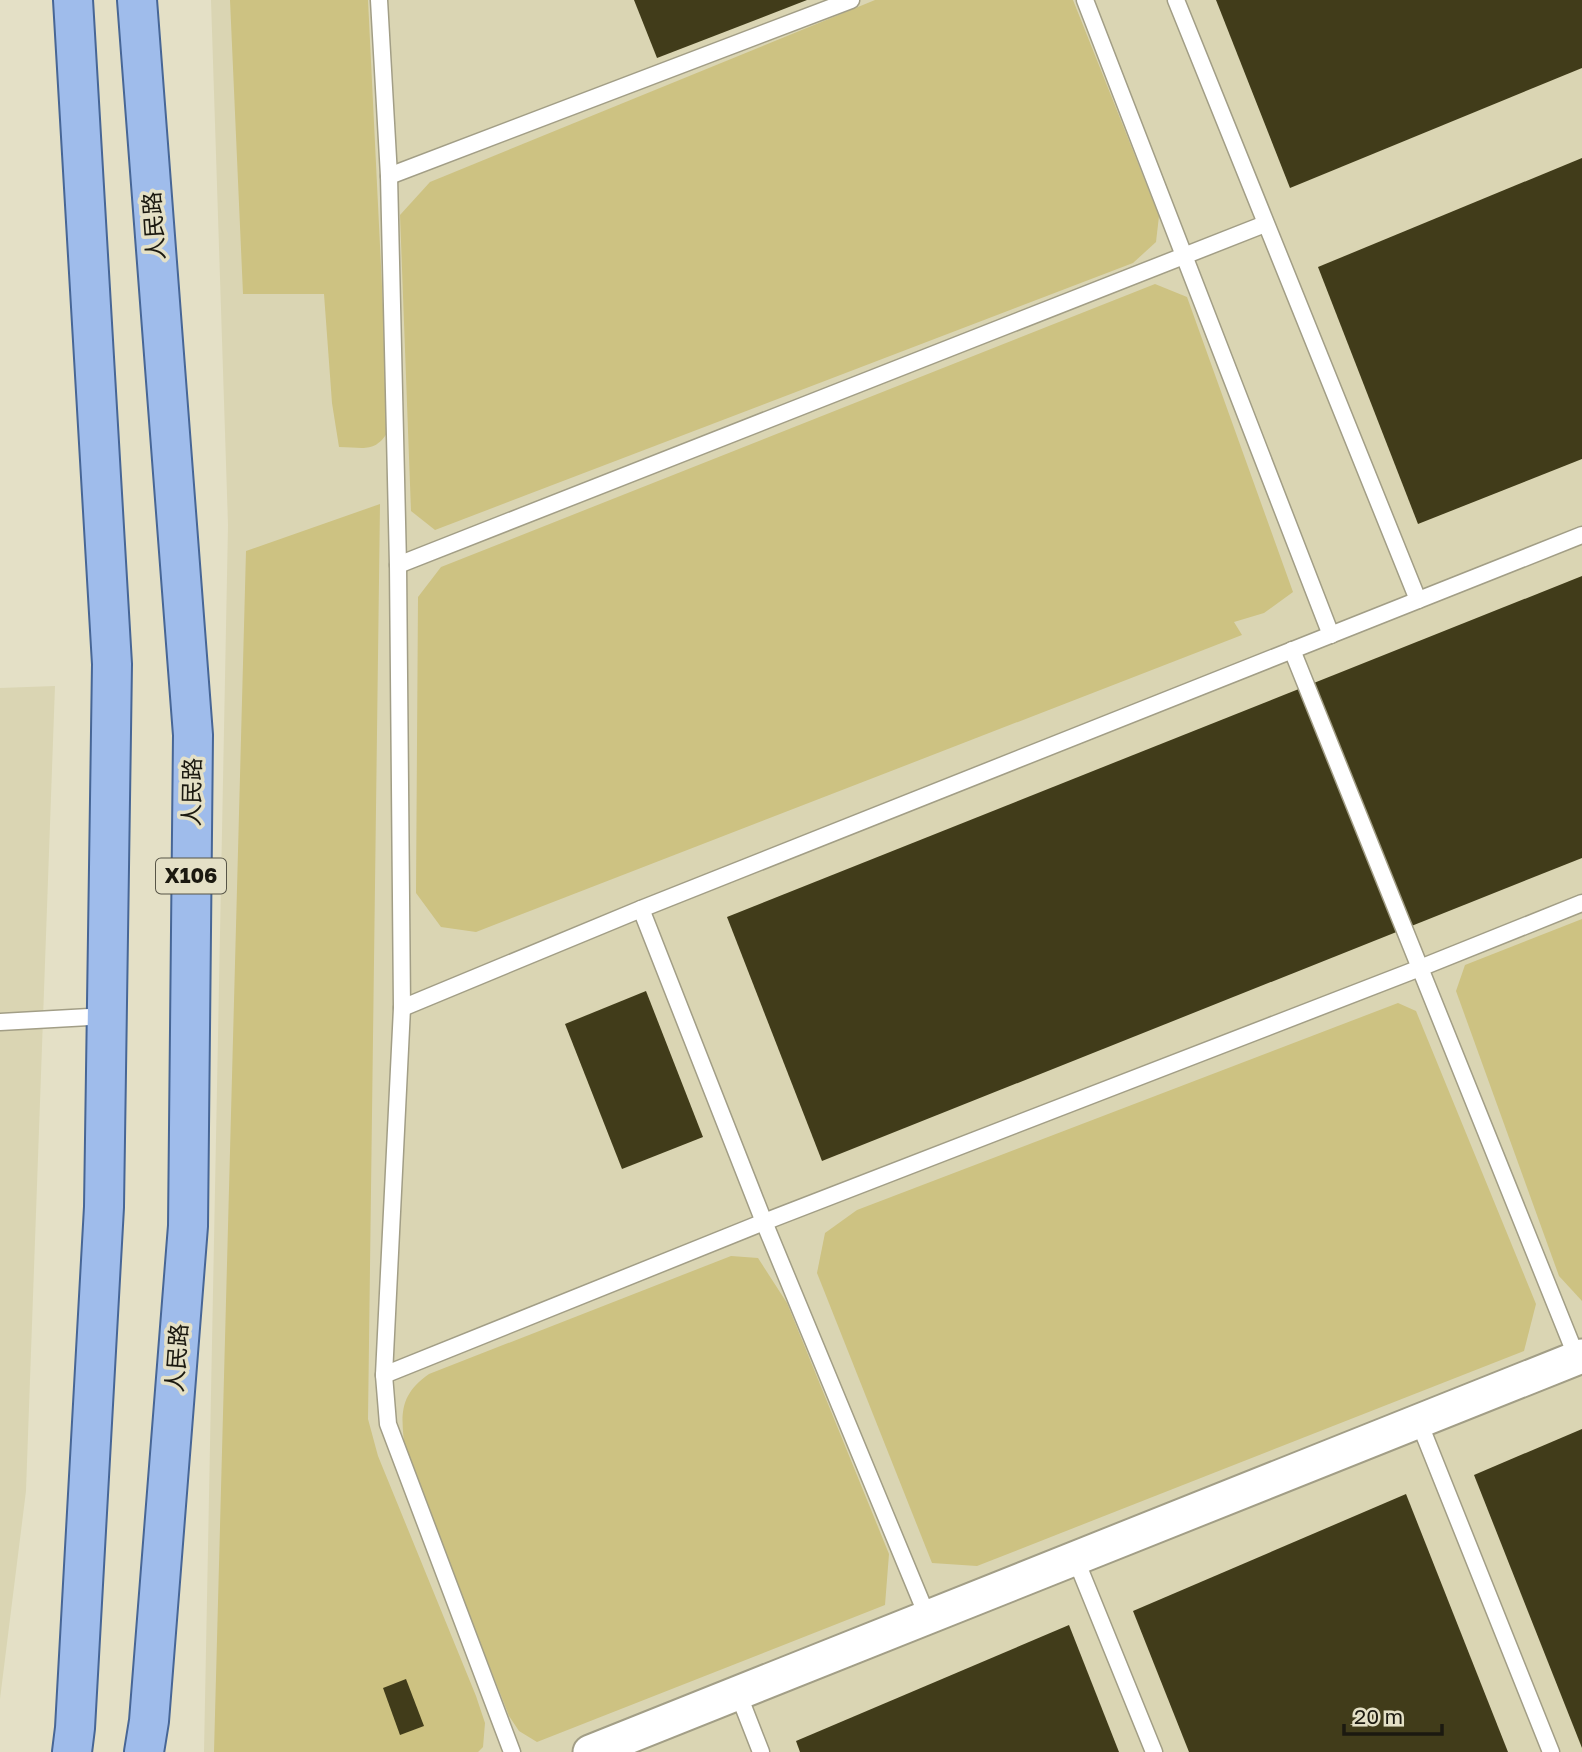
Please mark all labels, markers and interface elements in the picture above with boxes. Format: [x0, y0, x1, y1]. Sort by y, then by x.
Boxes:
street label: 人民路 [137, 191, 169, 261]
street label: 人民路 [176, 757, 206, 827]
road number: X106 [156, 858, 226, 894]
street label: 人民路 [160, 1323, 192, 1393]
scale bar [1344, 1692, 1442, 1736]
text: 20 m [1354, 1703, 1403, 1729]

